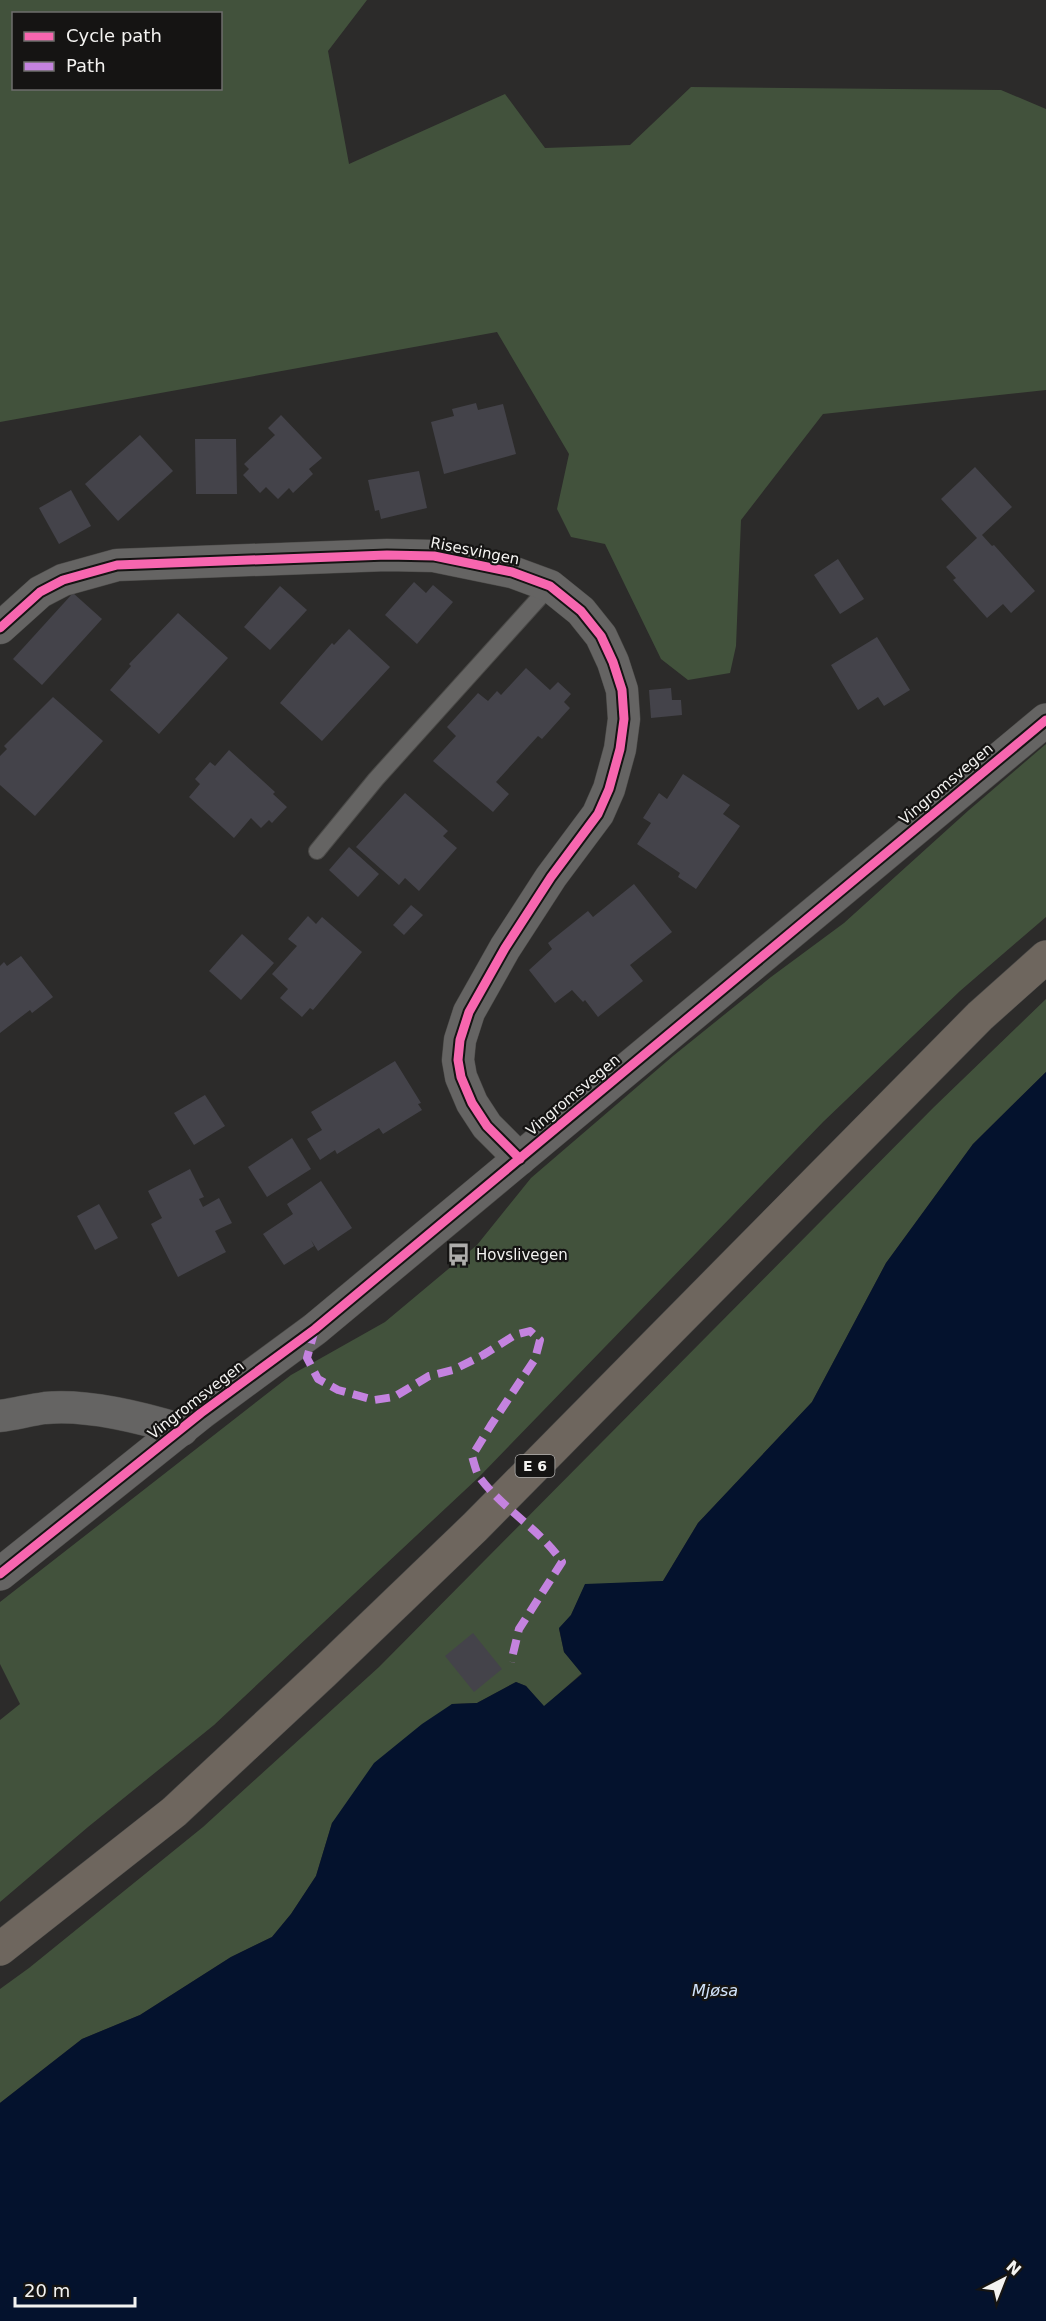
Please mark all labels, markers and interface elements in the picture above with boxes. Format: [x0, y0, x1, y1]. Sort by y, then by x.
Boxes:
legend [12, 12, 222, 90]
text: Cycle path [66, 25, 162, 46]
text: Path [66, 55, 106, 76]
street label: Risesvingen [429, 534, 521, 568]
street label: Vingromsvegen [895, 740, 997, 828]
street label: Vingromsvegen [522, 1051, 624, 1139]
bus stop icon: Hovslivegen [445, 1242, 471, 1268]
place label: Hovslivegen [476, 1246, 568, 1264]
street label: Vingromsvegen [144, 1357, 248, 1443]
road number: E 6 [516, 1455, 554, 1477]
water label: Mjøsa [692, 1981, 738, 2000]
north arrow [974, 2249, 1034, 2309]
text: N [1002, 2257, 1025, 2280]
scale bar [15, 2270, 135, 2308]
text: 20 m [24, 2280, 70, 2301]

